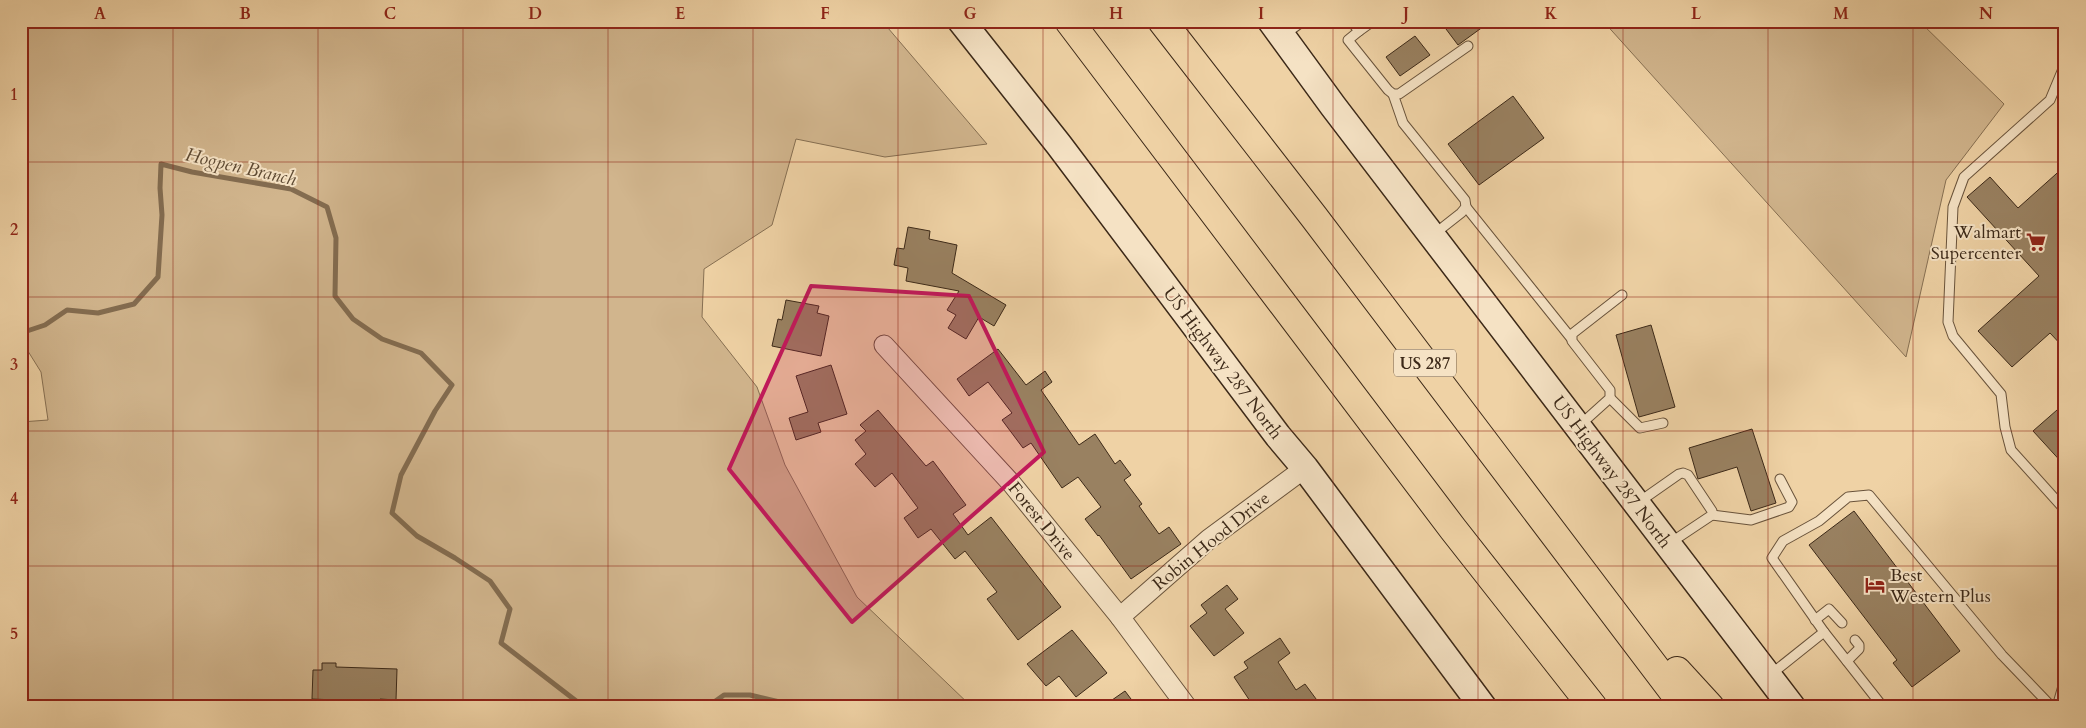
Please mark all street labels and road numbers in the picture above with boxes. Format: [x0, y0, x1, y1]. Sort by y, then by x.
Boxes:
street label: US Highway 287 North [1157, 282, 1288, 445]
road number: US 287 [1394, 349, 1456, 376]
street label: US Highway 287 North [1546, 391, 1677, 554]
street label: Forest Drive [1002, 477, 1081, 566]
street label: Robin Hood Drive [1147, 486, 1275, 597]

